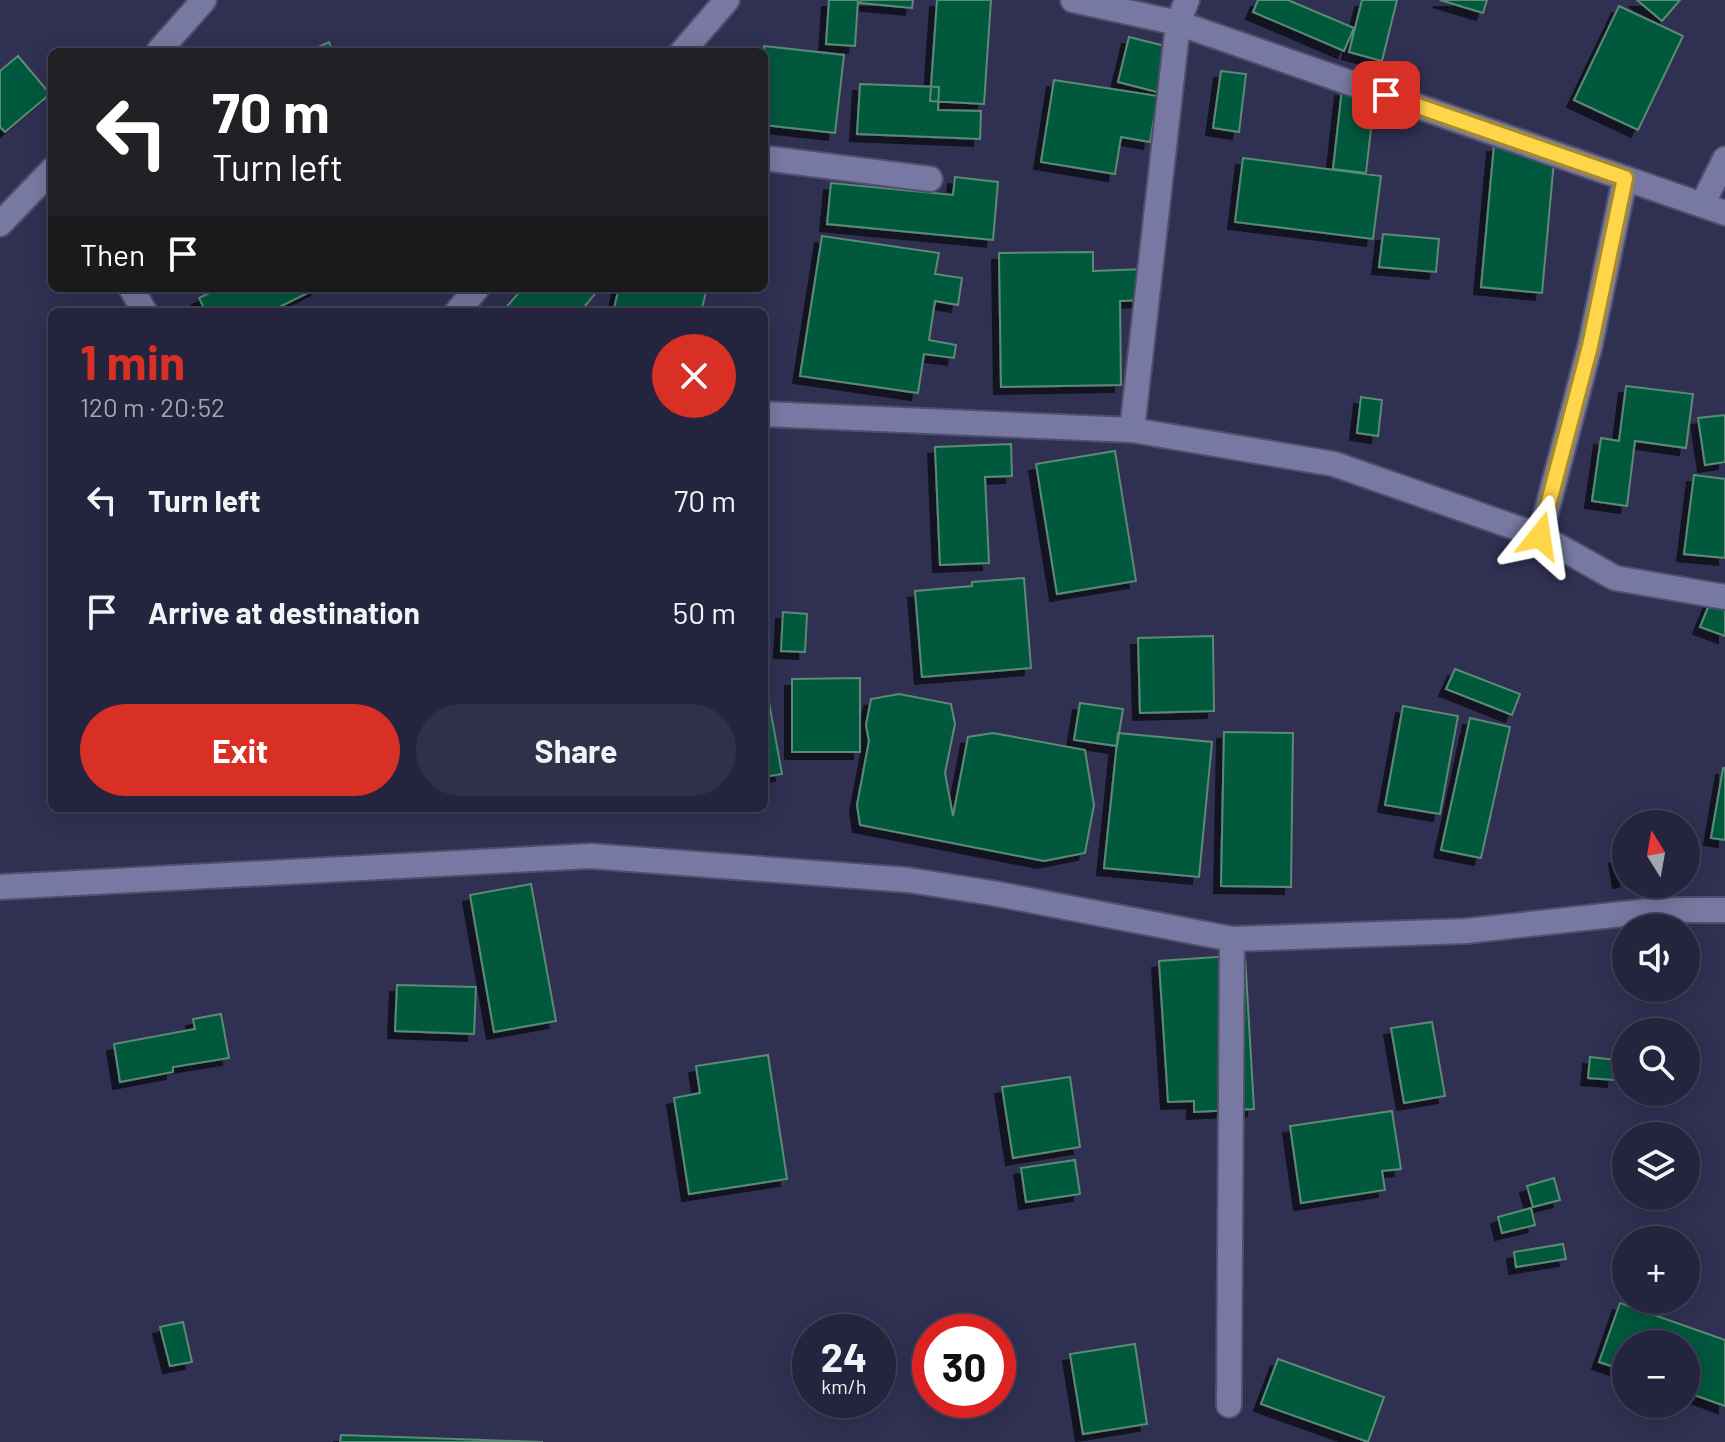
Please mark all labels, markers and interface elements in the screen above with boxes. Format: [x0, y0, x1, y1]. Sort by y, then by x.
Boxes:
pin [1352, 61, 1420, 129]
icon: arrive [1364, 73, 1408, 117]
text: 70 m [212, 77, 330, 144]
icon: left [80, 80, 184, 184]
text: Turn left [212, 145, 343, 188]
icon: arrive [161, 232, 205, 276]
text: Then [80, 236, 145, 272]
text: 1 min [80, 332, 185, 390]
button: close [652, 334, 736, 418]
text: 120 m · 20:52 [80, 391, 225, 422]
icon: left [80, 478, 124, 522]
text: Turn left [148, 482, 261, 518]
text: 70 m [674, 482, 736, 518]
position arrow [1498, 494, 1582, 578]
icon: arrive [80, 590, 124, 634]
text: Arrive at destination [148, 594, 420, 630]
text: 50 m [673, 594, 736, 630]
button: Exit [80, 704, 400, 796]
button: Share [416, 704, 736, 796]
north arrow [1612, 810, 1700, 898]
map controls [1612, 810, 1700, 1418]
button: sound [1612, 914, 1700, 1002]
button: search [1612, 1018, 1700, 1106]
button: layers [1612, 1122, 1700, 1210]
button: + [1612, 1226, 1700, 1314]
speed limit sign: 30 [912, 1314, 1016, 1418]
button: − [1612, 1330, 1700, 1418]
text: 24 [821, 1332, 867, 1380]
text: km/h [821, 1374, 867, 1398]

